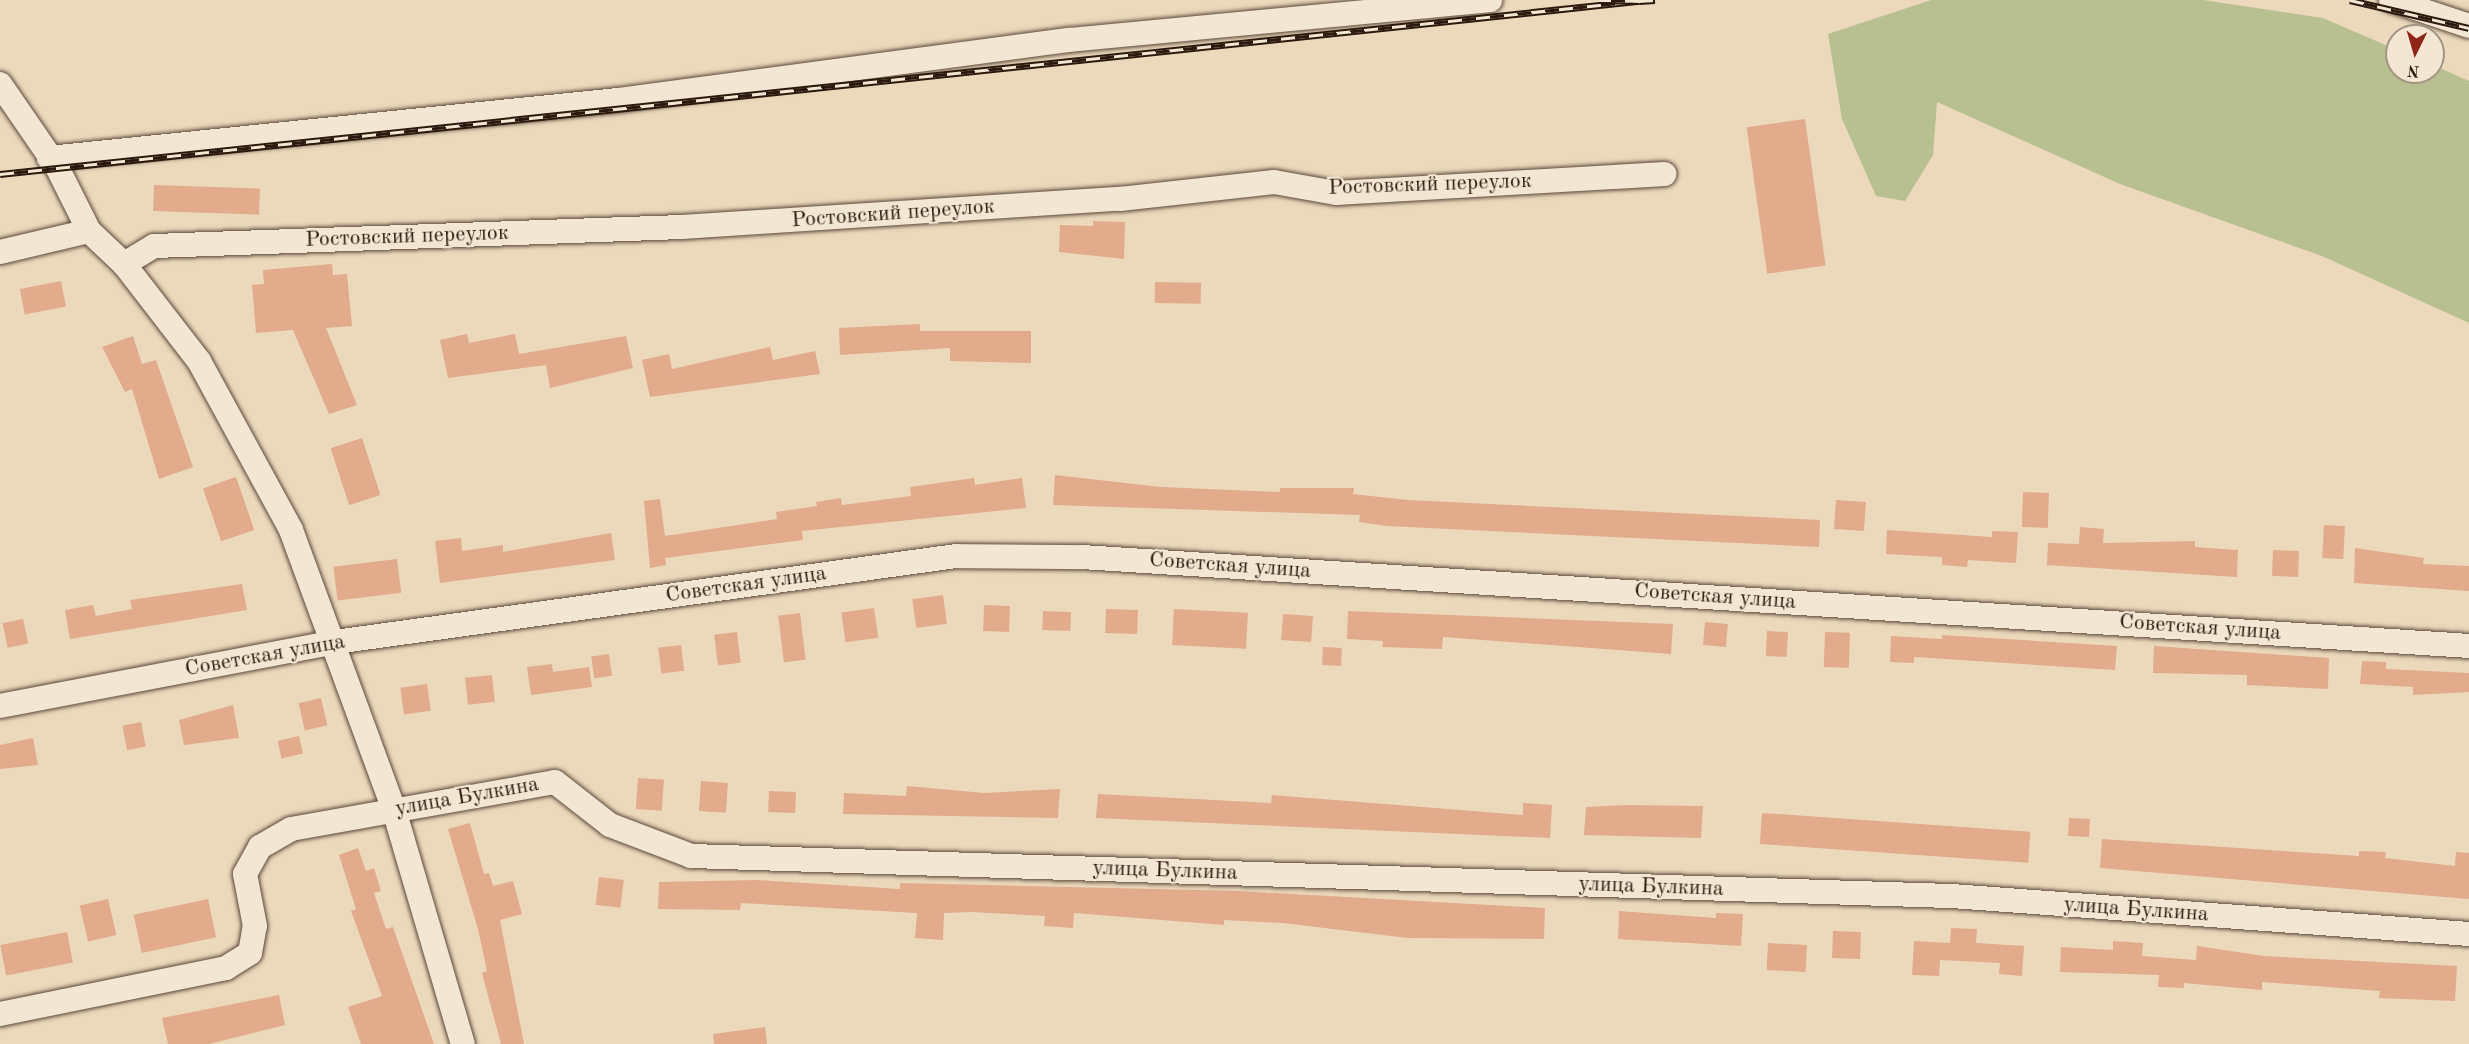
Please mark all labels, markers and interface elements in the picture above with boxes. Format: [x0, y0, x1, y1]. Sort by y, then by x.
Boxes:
north arrow [2385, 24, 2445, 84]
text: N [2407, 61, 2420, 78]
street label: Ростовский переулок [1328, 168, 1532, 202]
street label: Ростовский переулок [790, 194, 996, 234]
street label: Ростовский переулок [305, 220, 509, 254]
street label: Советская улица [1148, 547, 1312, 585]
street label: Советская улица [664, 561, 828, 609]
street label: Советская улица [1633, 578, 1797, 616]
street label: Советская улица [2118, 609, 2282, 647]
street label: Советская улица [183, 629, 347, 683]
street label: улица Булкина [393, 771, 541, 823]
street label: улица Булкина [1092, 855, 1238, 887]
street label: улица Булкина [1578, 871, 1724, 903]
street label: улица Булкина [2063, 892, 2209, 928]

